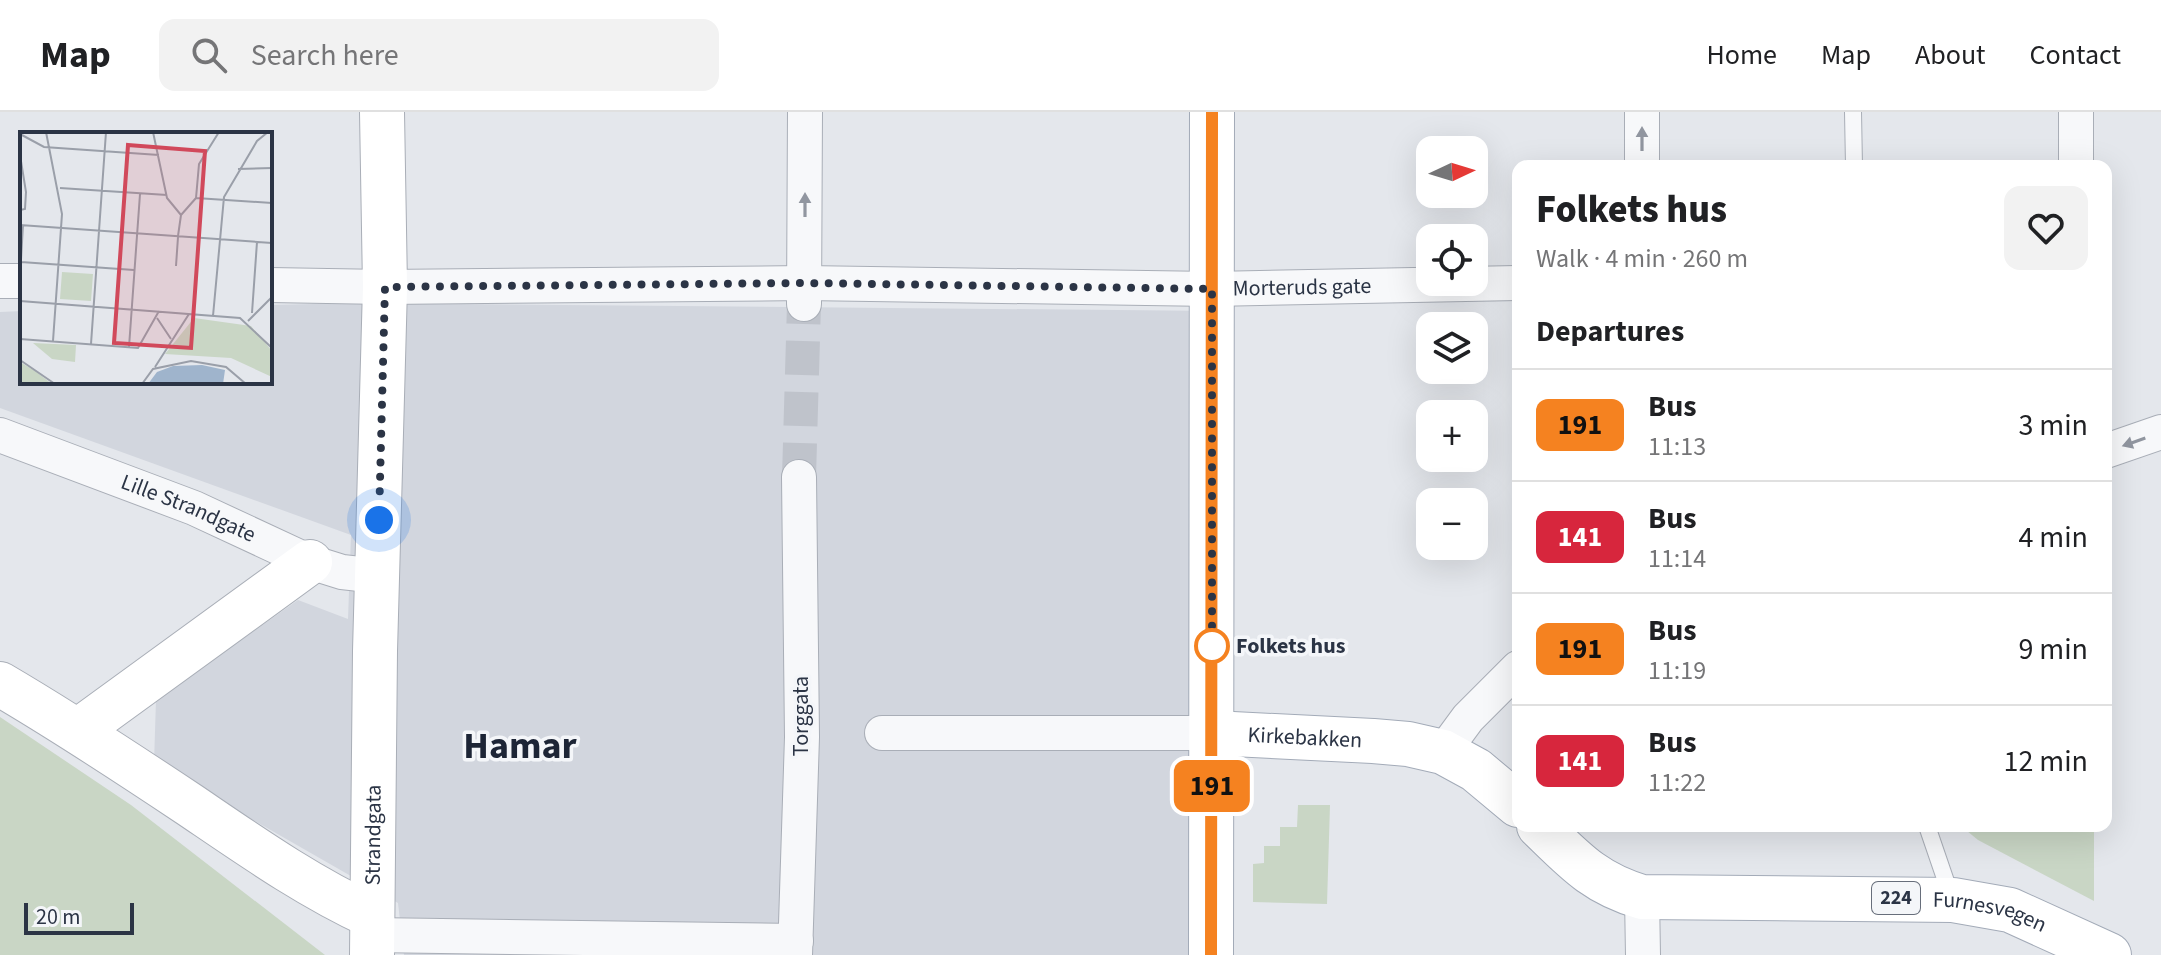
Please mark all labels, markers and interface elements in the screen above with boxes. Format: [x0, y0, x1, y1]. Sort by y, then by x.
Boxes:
search box [159, 19, 719, 91]
text: Map [40, 28, 111, 82]
icon: search [187, 33, 231, 77]
text: Search here [251, 34, 399, 77]
text: Home [1706, 35, 1777, 75]
text: Map [1821, 35, 1871, 75]
text: About [1915, 35, 1986, 75]
text: Contact [2030, 35, 2121, 75]
one-way arrow [1636, 126, 1648, 151]
inset map [20, 132, 272, 384]
north arrow [1416, 136, 1488, 208]
map controls [1416, 136, 1488, 560]
text: Folkets hus [1536, 183, 1727, 237]
button: heart [2004, 186, 2088, 270]
one-way arrow [799, 192, 811, 217]
button: locate [1416, 224, 1488, 296]
text: Walk · 4 min · 260 m [1536, 240, 1748, 277]
street label: Morteruds gate [1232, 270, 1372, 305]
text: Departures [1536, 310, 1684, 353]
button: layers [1416, 312, 1488, 384]
text: Bus [1648, 385, 1696, 428]
button: + [1416, 400, 1488, 472]
text: 3 min [2018, 404, 2088, 447]
text: 191 [1558, 405, 1602, 445]
text: 11:13 [1648, 428, 1706, 465]
one-way arrow [2121, 436, 2145, 448]
street label: Lille Strandgate [116, 466, 261, 551]
button: − [1416, 488, 1488, 560]
text: Bus [1648, 497, 1696, 540]
your location [359, 500, 399, 540]
text: 4 min [2018, 516, 2088, 559]
text: 141 [1558, 517, 1602, 557]
text: 11:14 [1648, 540, 1706, 577]
text: Bus [1648, 609, 1696, 652]
text: 9 min [2018, 628, 2088, 671]
marker: Folkets hus [1195, 629, 1229, 663]
text: 191 [1558, 629, 1602, 669]
place label: Folkets hus [1236, 630, 1346, 662]
text: 11:19 [1648, 652, 1706, 689]
street label: Torggata [785, 676, 817, 756]
district label: Hamar [463, 719, 578, 773]
street label: Kirkebakken [1247, 719, 1363, 756]
text: Bus [1648, 721, 1696, 764]
text: 12 min [2004, 740, 2088, 783]
text: 141 [1558, 741, 1602, 781]
line badge: 191 [1166, 760, 1258, 812]
text: 11:22 [1648, 764, 1706, 801]
text: 191 [1190, 766, 1234, 806]
street label: Strandgata [357, 784, 390, 886]
road number: 224 [1872, 882, 1920, 914]
street label: Furnesvegen [1933, 884, 2052, 941]
scale bar [24, 899, 134, 935]
text: 20 m [36, 901, 81, 933]

